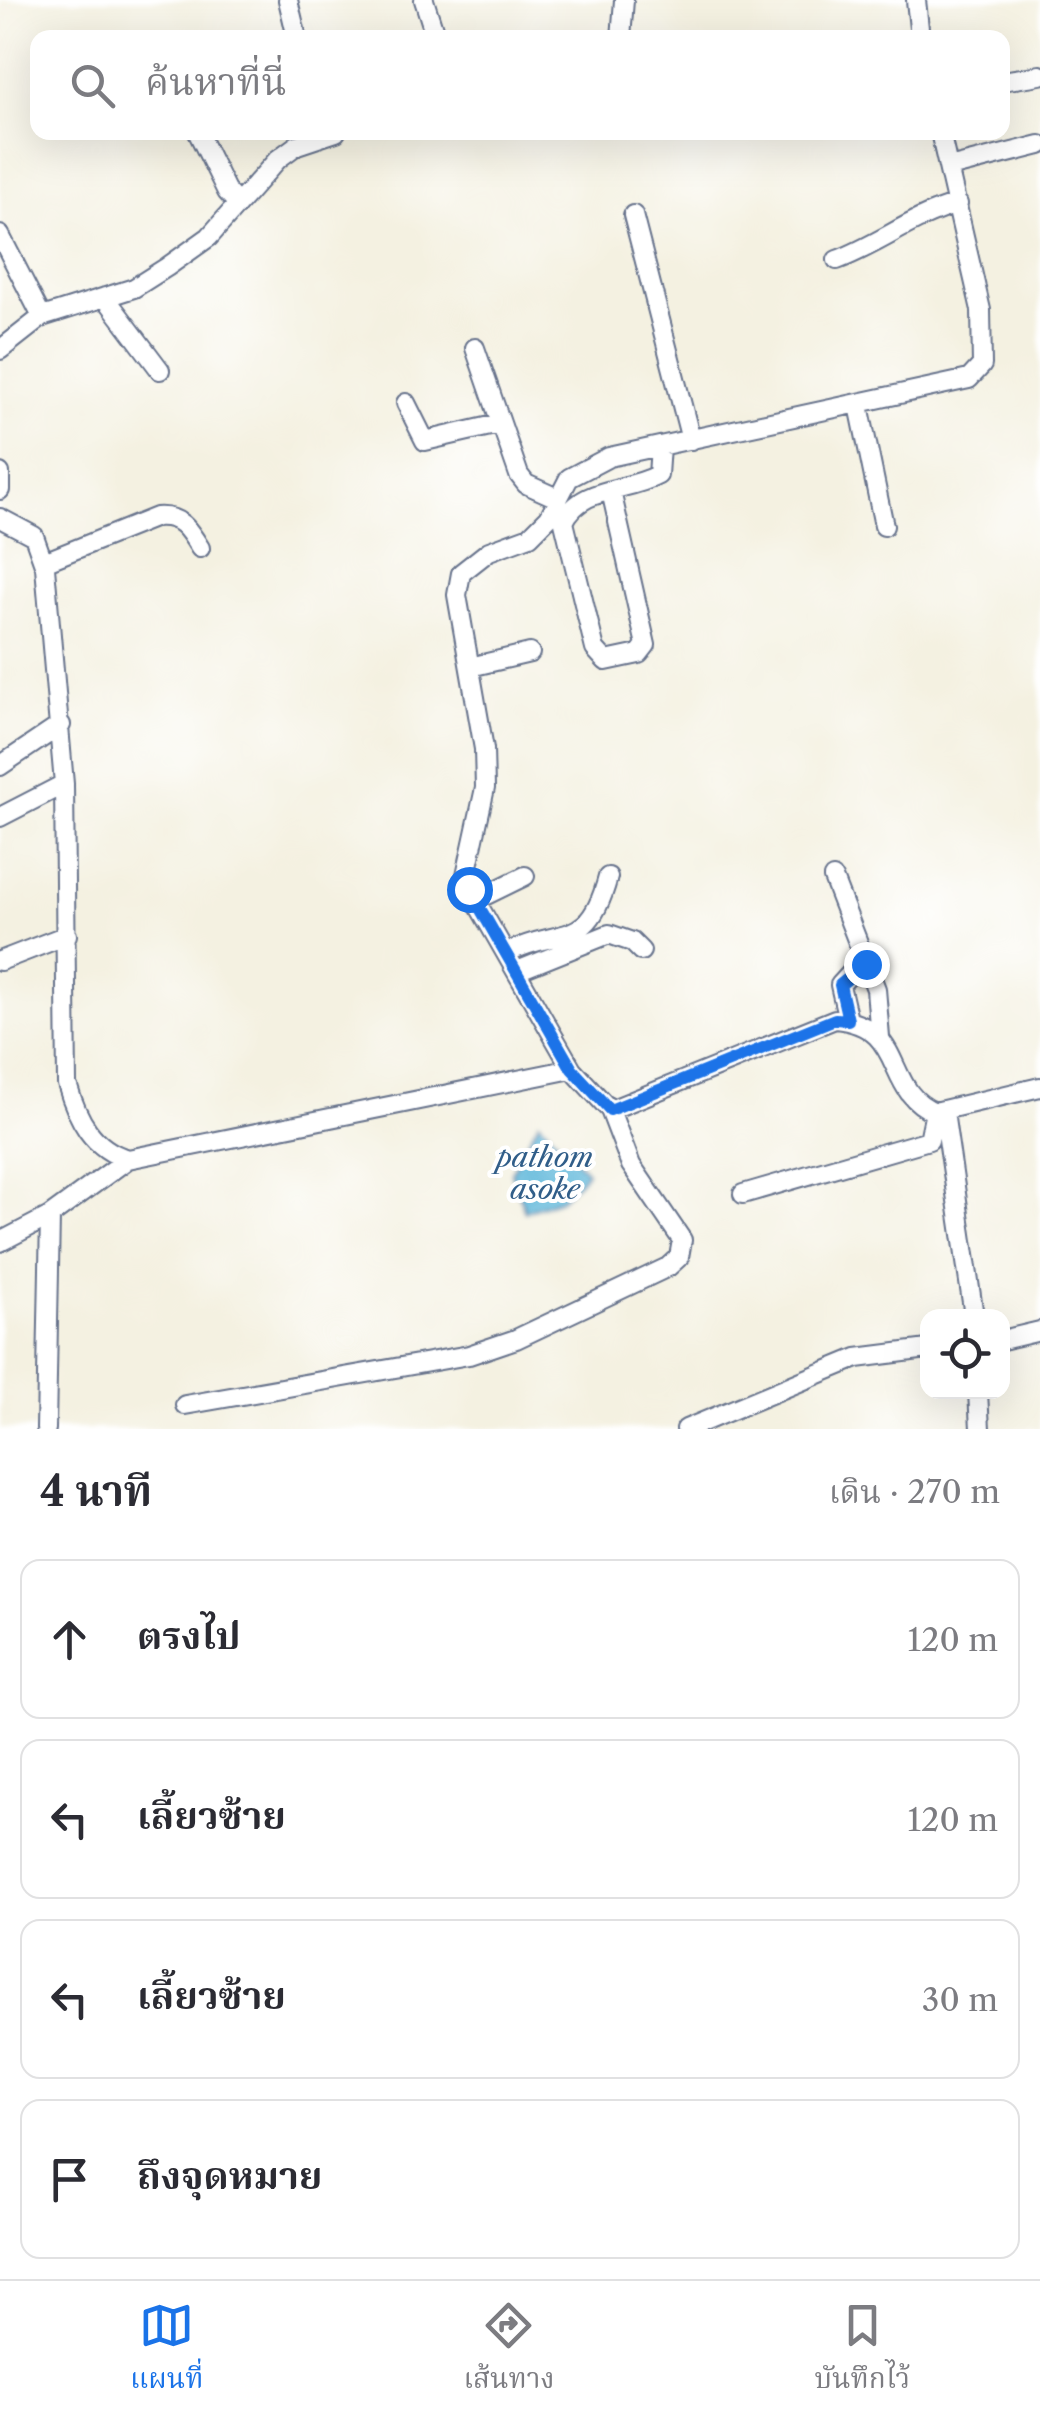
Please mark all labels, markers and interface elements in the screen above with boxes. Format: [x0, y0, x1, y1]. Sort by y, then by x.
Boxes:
search box [30, 30, 1010, 140]
icon: search [65, 58, 120, 113]
text: ค้นหาที่นี่ [145, 58, 286, 105]
route start [447, 867, 493, 913]
route end [844, 942, 890, 988]
water label: pathom asoke [491, 1140, 593, 1206]
map controls [920, 1309, 1010, 1399]
button: locate [920, 1309, 1010, 1399]
text: 4 นาที [40, 1465, 152, 1517]
text: เดิน · 270 m [829, 1472, 1000, 1511]
icon: ahead [42, 1612, 97, 1667]
text: ตรงไป [137, 1612, 241, 1659]
text: 120 m [908, 1620, 998, 1659]
icon: left [42, 1792, 97, 1847]
text: เลี้ยวซ้าย [137, 1792, 286, 1839]
text: 120 m [908, 1800, 998, 1839]
icon: left [42, 1972, 97, 2027]
text: เลี้ยวซ้าย [137, 1972, 286, 2019]
text: 30 m [922, 1980, 998, 2019]
icon: arrive [42, 2152, 97, 2207]
text: ถึงจุดหมาย [137, 2152, 322, 2199]
tab: แผนที่ [130, 2298, 203, 2403]
tab: เส้นทาง [463, 2298, 555, 2403]
tab: บันทึกไว้ [815, 2298, 910, 2403]

